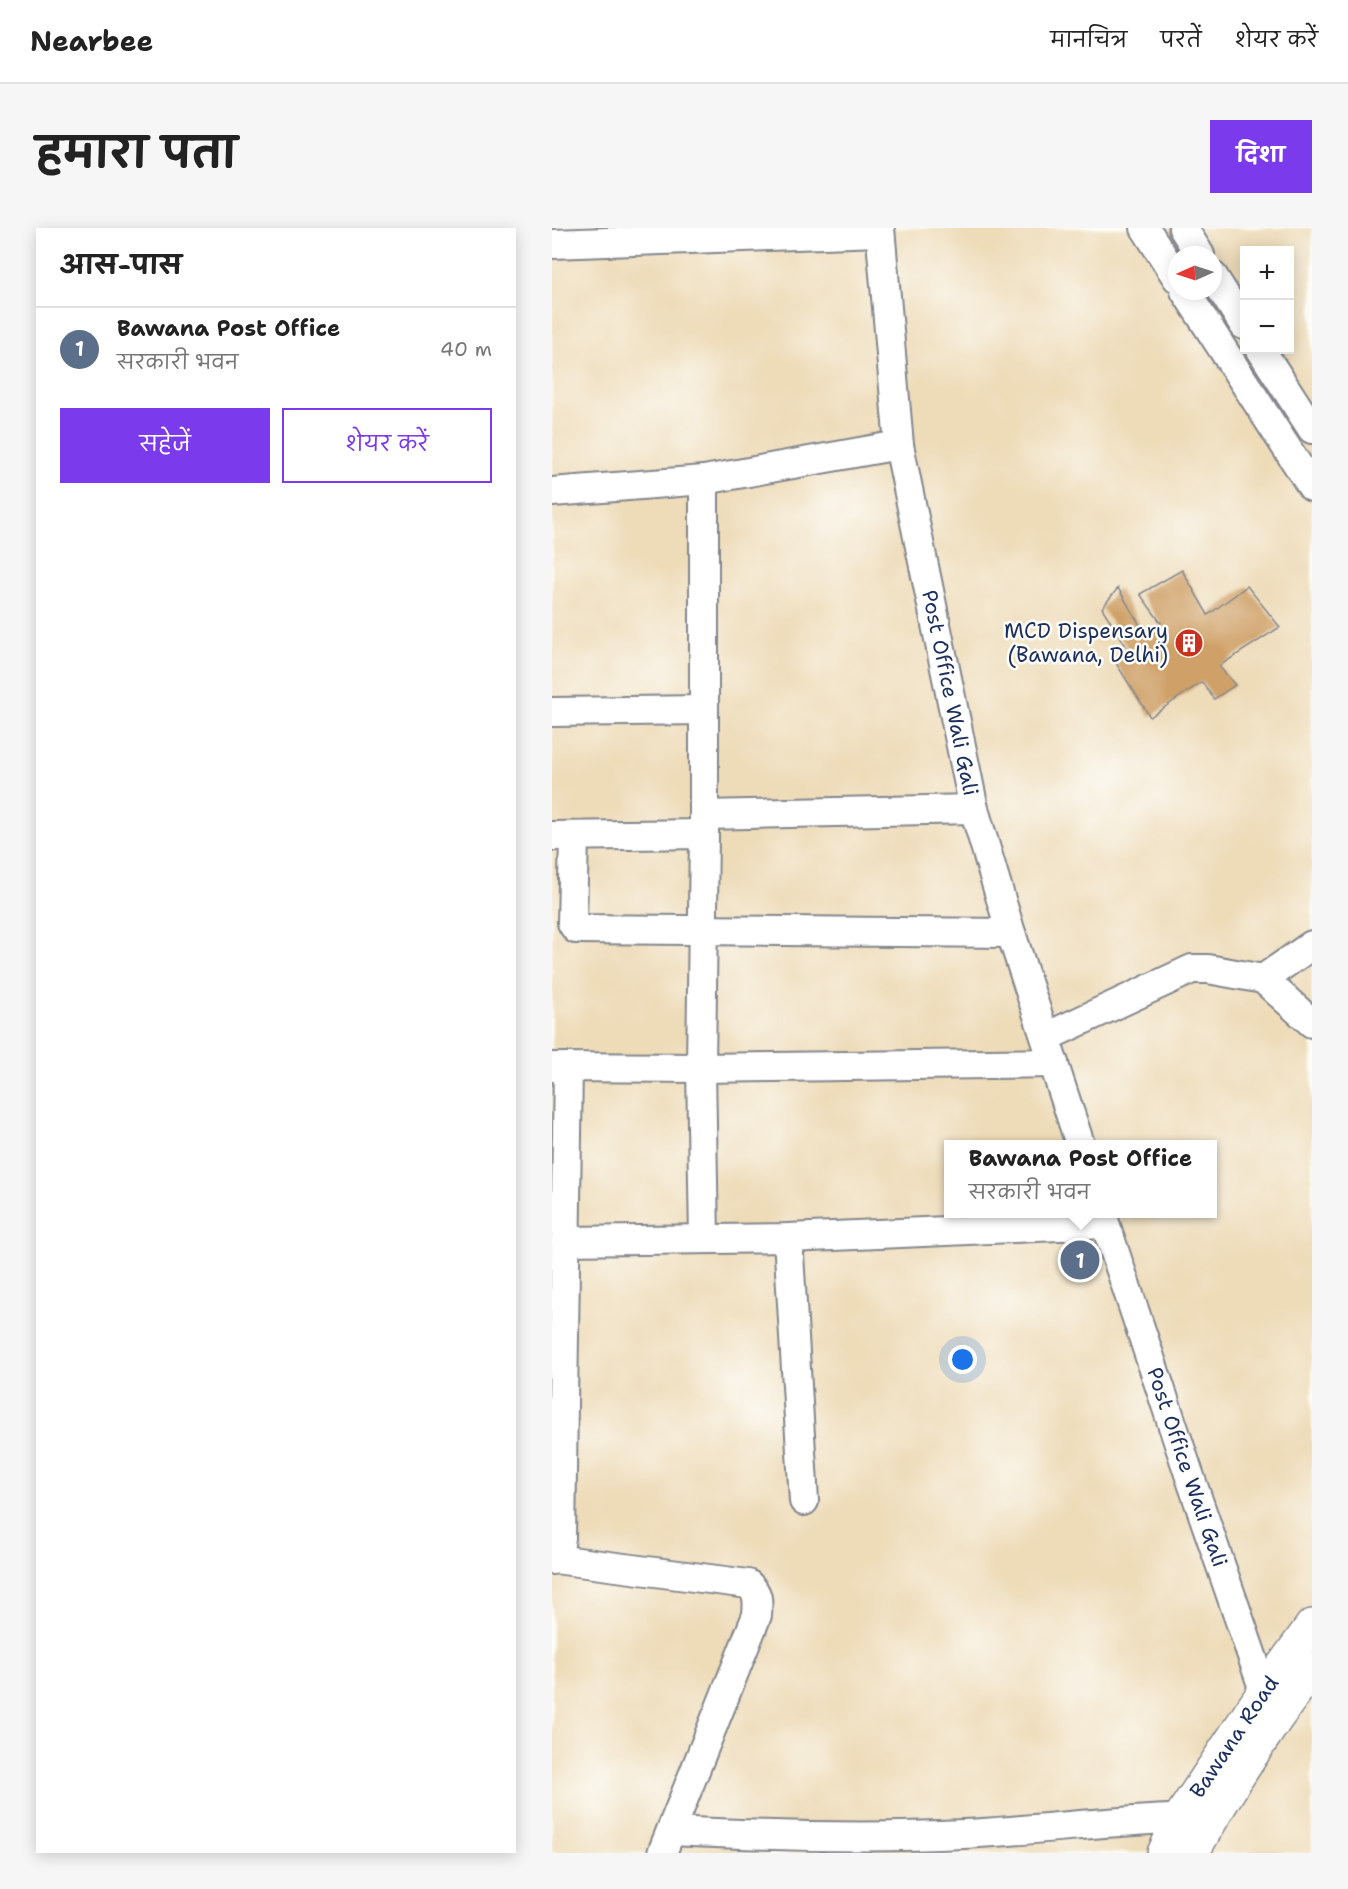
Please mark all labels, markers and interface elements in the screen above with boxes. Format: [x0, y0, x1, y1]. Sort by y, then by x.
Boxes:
text: Nearbee [30, 22, 153, 60]
text: मानचित्र [1050, 26, 1127, 54]
text: परतें [1160, 26, 1202, 54]
text: शेयर करें [1235, 26, 1318, 54]
button: दिशा [1210, 120, 1312, 193]
text: हमारा पता [36, 124, 237, 180]
north arrow [1168, 246, 1222, 300]
map controls [1240, 246, 1294, 354]
button: + [1240, 246, 1294, 300]
text: आस-पास [60, 247, 182, 282]
button: − [1240, 300, 1294, 354]
text: Bawana Post Office [117, 314, 340, 343]
text: 1 [75, 336, 84, 362]
text: 40 m [440, 336, 492, 362]
text: सरकारी भवन [117, 349, 238, 375]
button: सहेजें [60, 408, 270, 483]
button: शेयर करें [282, 408, 492, 483]
street label: Post Office Wali Gali [915, 588, 985, 798]
place label: MCD Dispensary (Bawana, Delhi) [1004, 617, 1168, 669]
building icon: MCD Dispensary (Bawana, Delhi) [1173, 627, 1205, 659]
popup [944, 1140, 1217, 1218]
text: Bawana Post Office [969, 1144, 1192, 1173]
text: सरकारी भवन [969, 1179, 1090, 1205]
pin: 1 [1060, 1238, 1100, 1282]
your location [948, 1345, 977, 1374]
street label: Post Office Wali Gali [1140, 1364, 1234, 1571]
street label: Bawana Road [1183, 1670, 1285, 1803]

